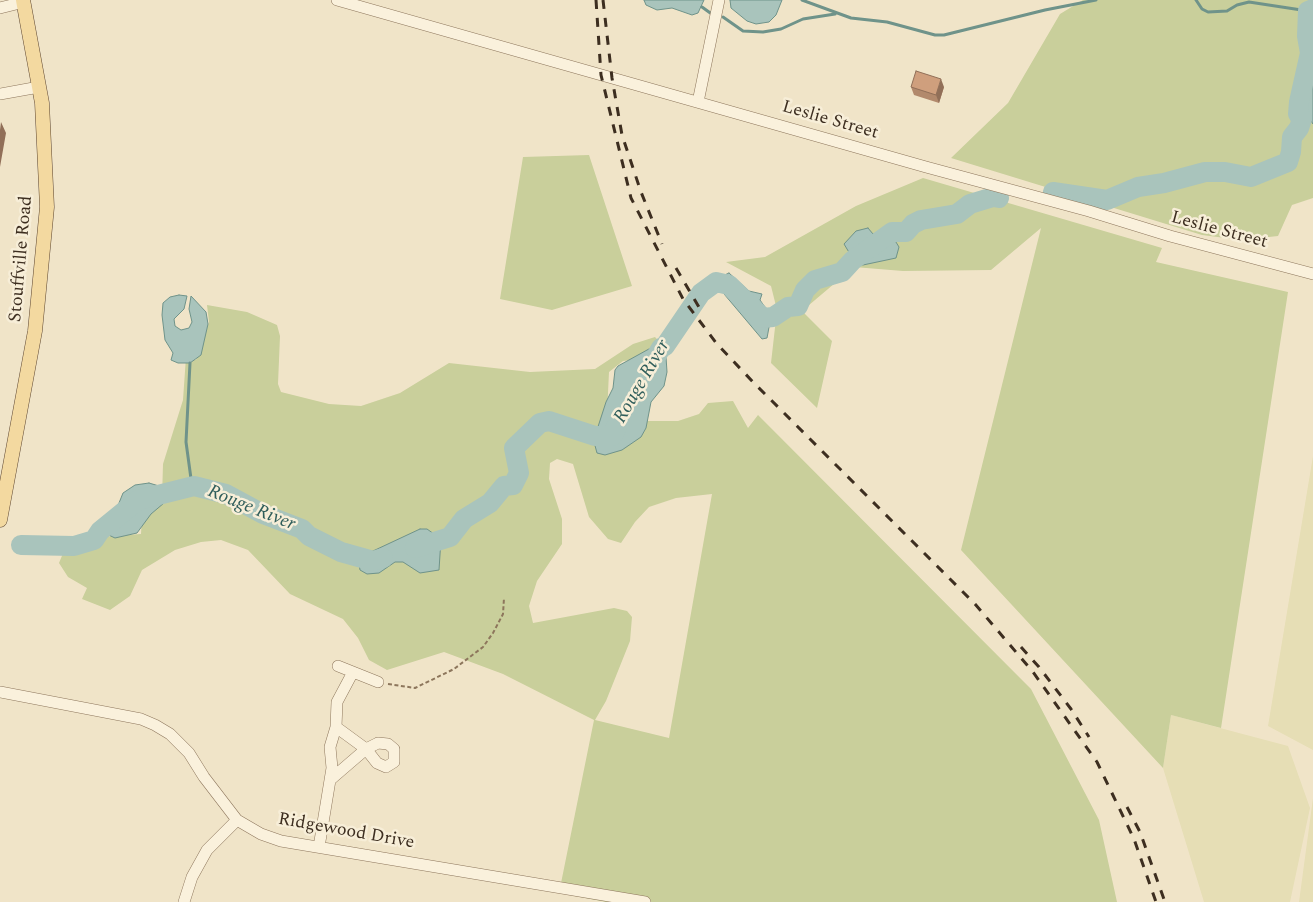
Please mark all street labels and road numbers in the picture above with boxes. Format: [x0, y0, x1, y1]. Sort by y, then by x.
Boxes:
street label: Leslie Street [779, 97, 881, 145]
street label: Stouffville Road [6, 195, 38, 323]
street label: Leslie Street [1168, 208, 1270, 254]
street label: Ridgewood Drive [276, 809, 416, 855]

